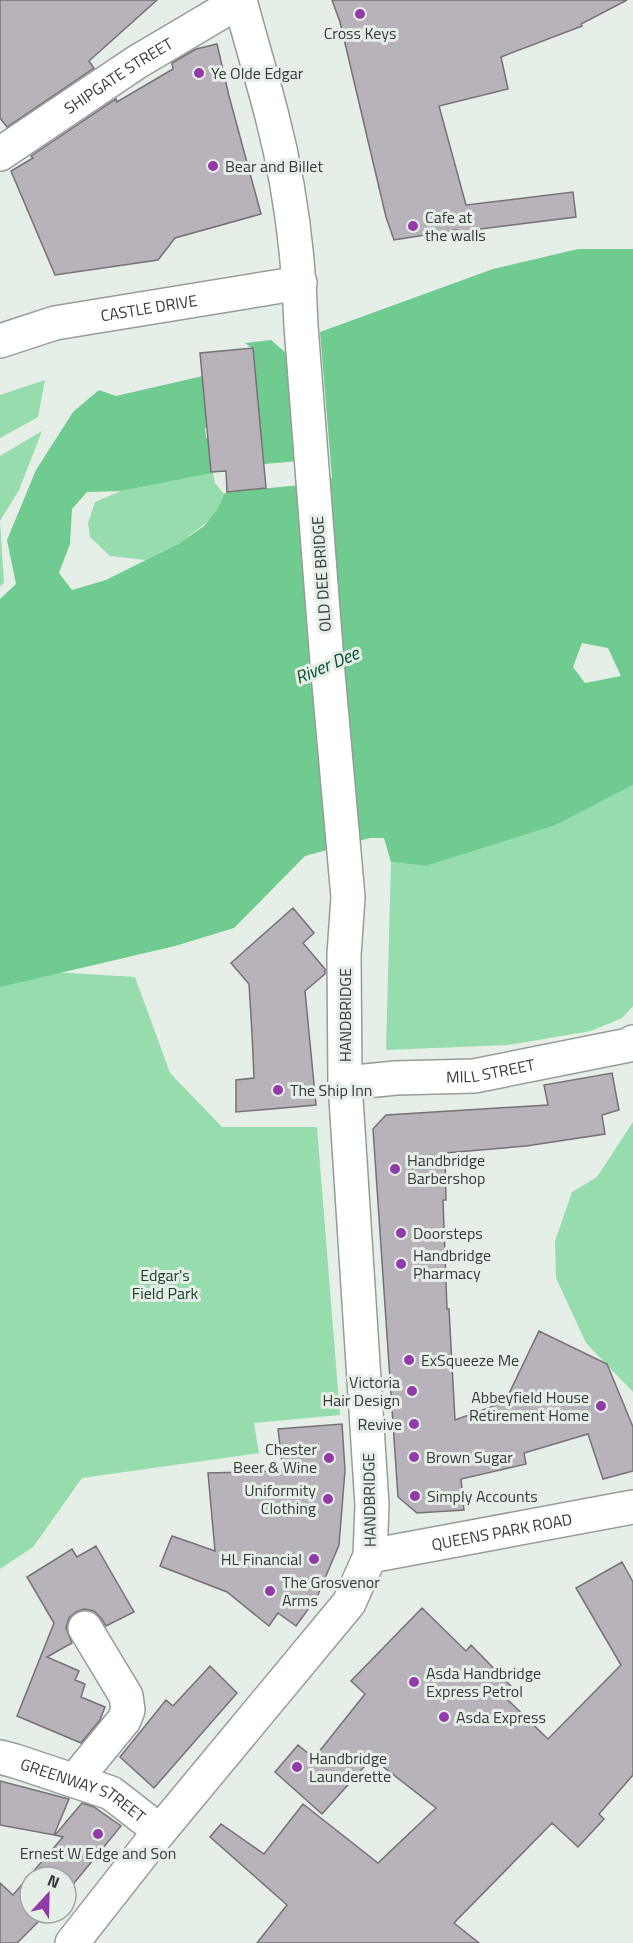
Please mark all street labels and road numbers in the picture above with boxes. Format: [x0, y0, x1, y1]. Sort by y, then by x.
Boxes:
street label: SHIPGATE STREET [59, 31, 178, 120]
street label: CASTLE DRIVE [99, 288, 199, 327]
street label: OLD DEE BRIDGE [305, 515, 337, 633]
street label: HANDBRIDGE [333, 968, 357, 1062]
street label: MILL STREET [446, 1052, 537, 1089]
street label: HANDBRIDGE [356, 1453, 382, 1547]
street label: QUEENS PARK ROAD [429, 1507, 574, 1556]
street label: GREENWAY STREET [17, 1752, 151, 1828]

